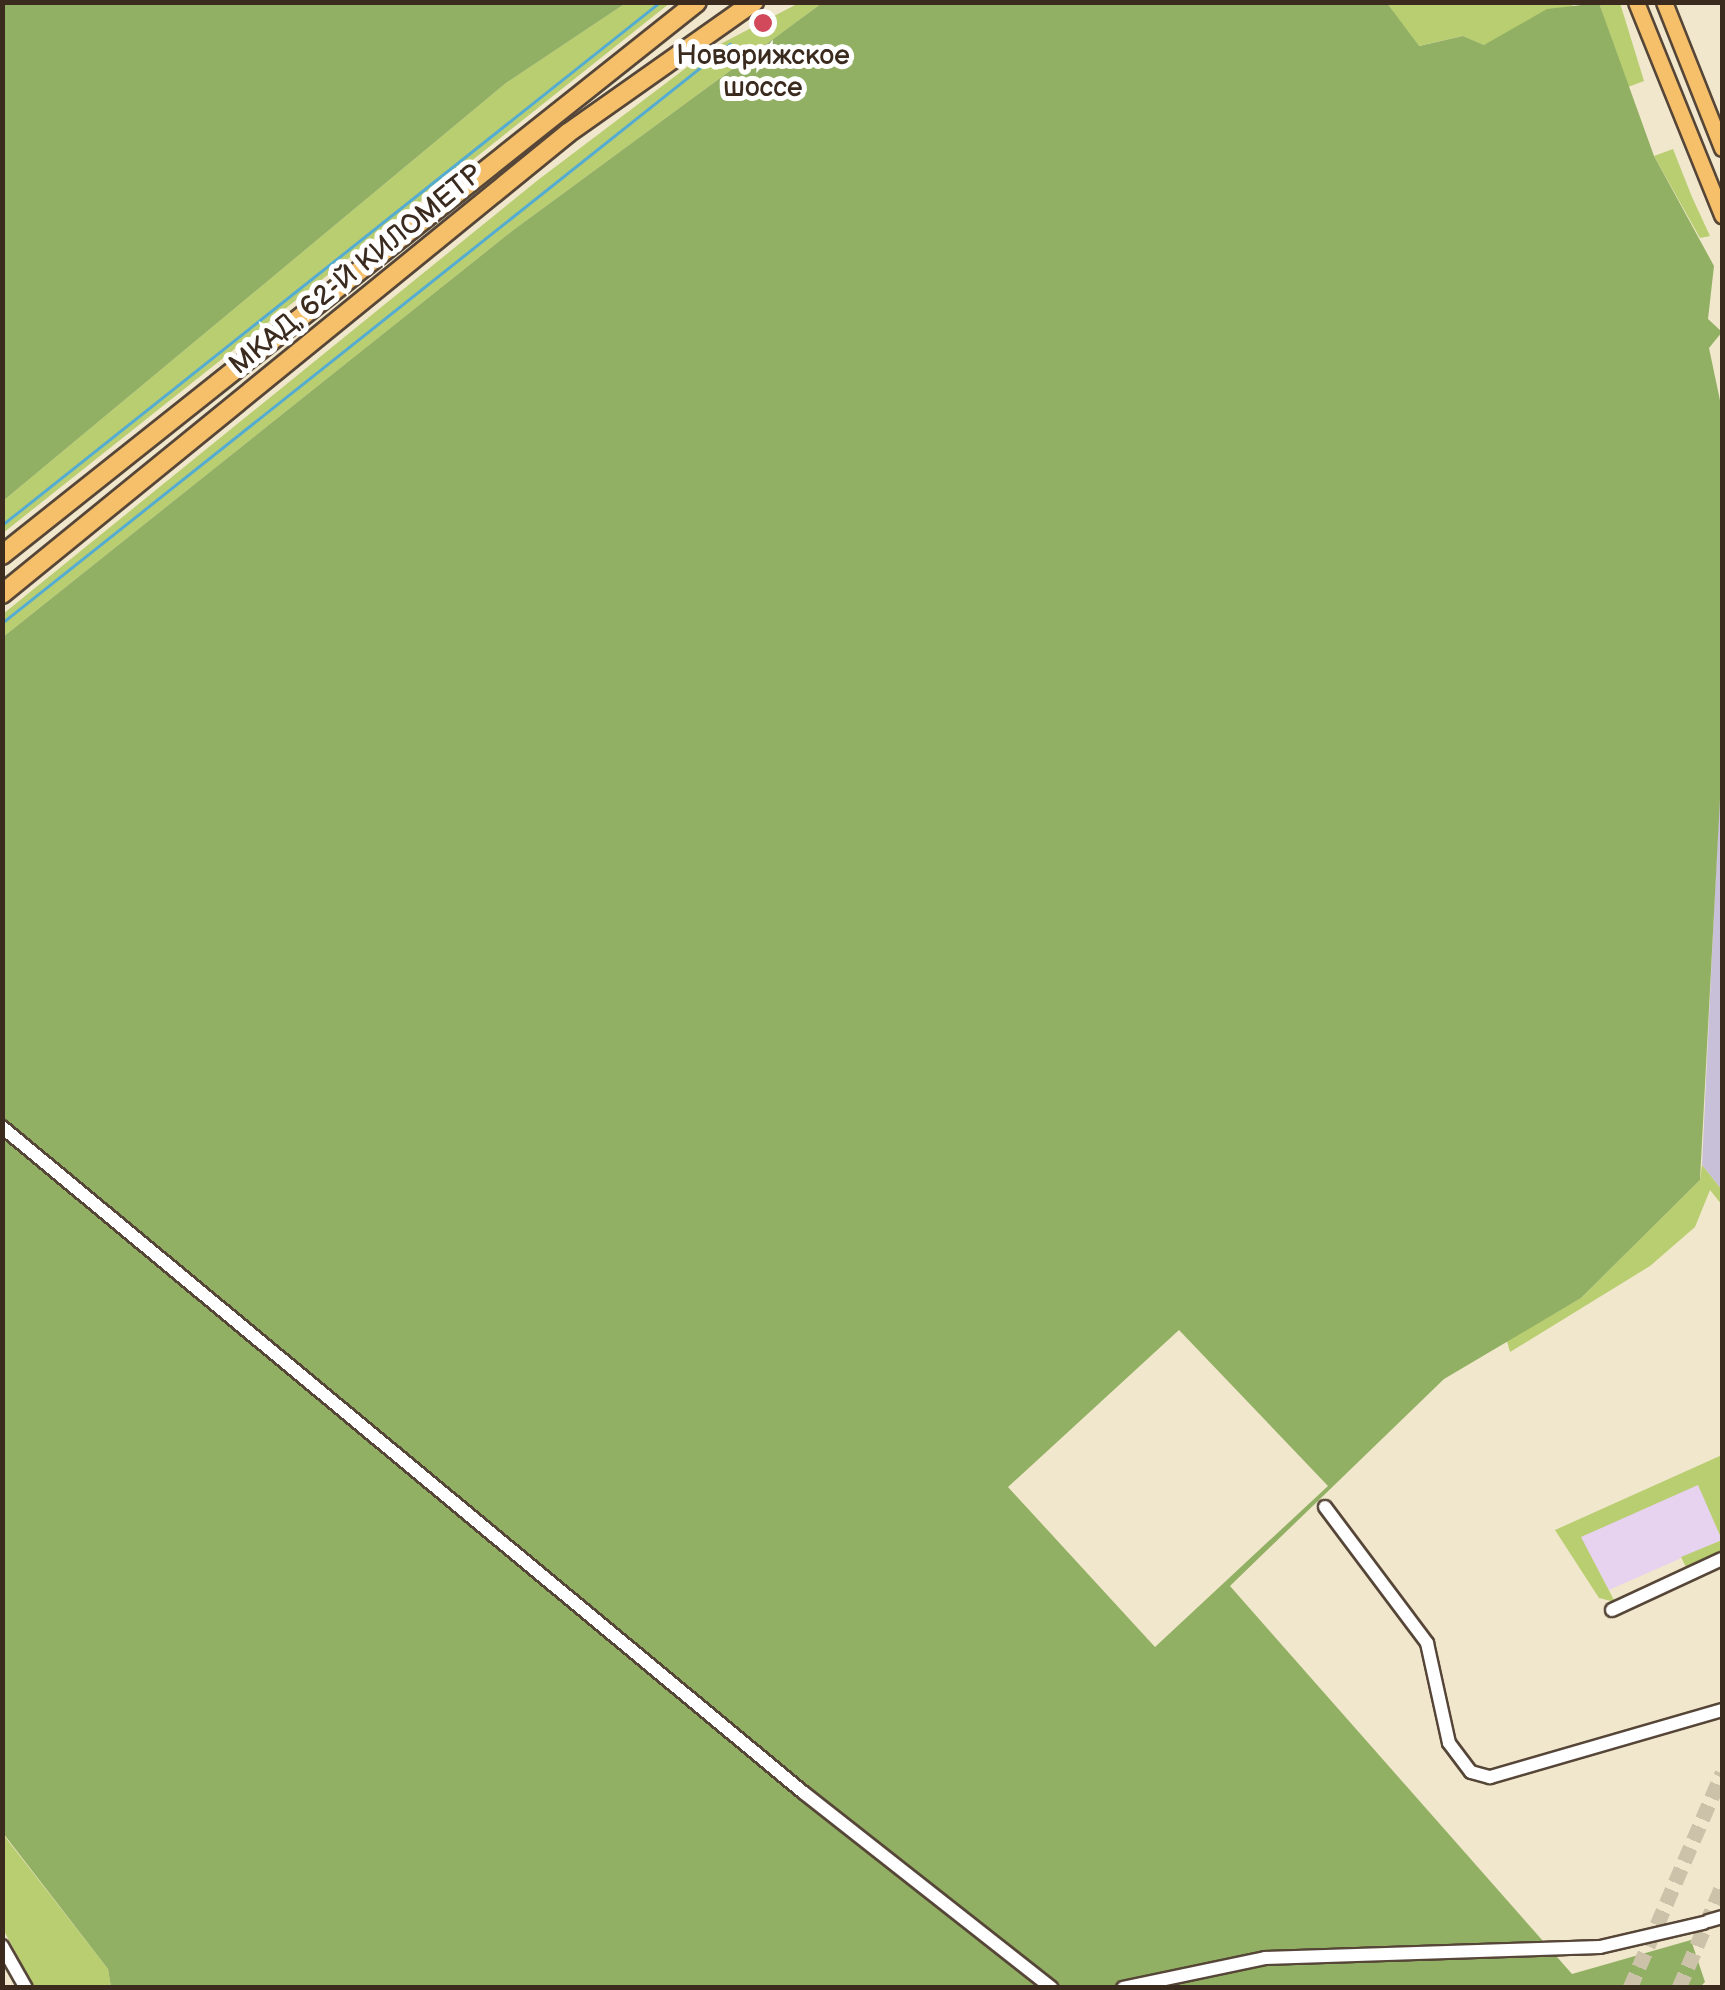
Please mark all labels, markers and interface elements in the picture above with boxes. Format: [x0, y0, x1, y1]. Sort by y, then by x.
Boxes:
marker: Новорижское шоссе [752, 12, 774, 34]
place label: Новорижское шоссе [676, 39, 850, 105]
street label: МКАД, 62-Й КИЛОМЕТР [223, 158, 489, 382]

